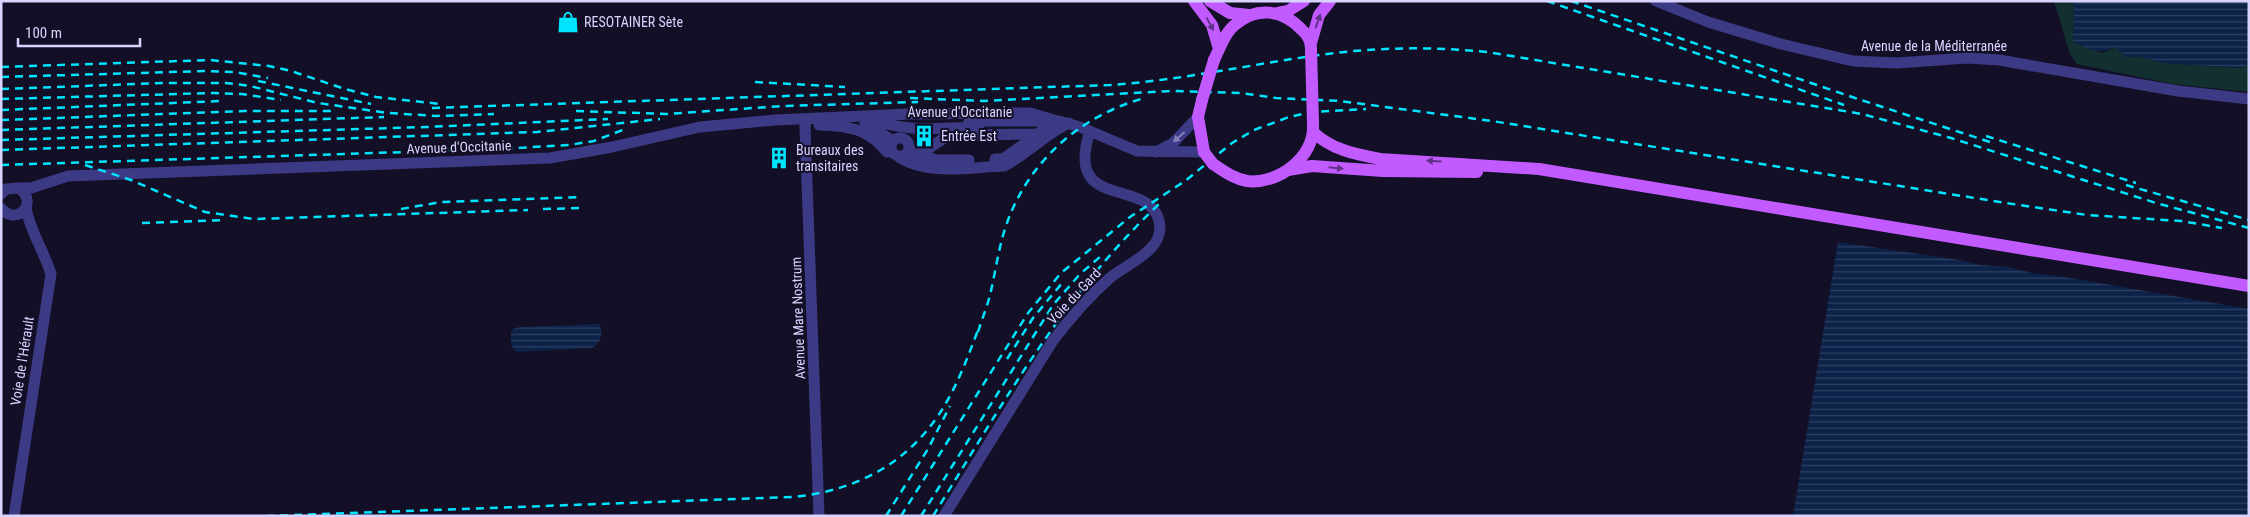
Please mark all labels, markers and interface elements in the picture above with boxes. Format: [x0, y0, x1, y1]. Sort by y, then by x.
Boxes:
shop icon: RESOTAINER Sète [555, 9, 581, 35]
one-way arrow [1315, 13, 1322, 28]
place label: RESOTAINER Sète [584, 14, 683, 30]
scale bar [18, 15, 140, 47]
one-way arrow [1206, 16, 1214, 31]
text: 100 m [25, 24, 62, 42]
street label: Avenue de la Méditerranée [1861, 38, 2008, 54]
street label: Avenue d'Occitanie [908, 104, 1013, 120]
building icon: Entrée Est [911, 123, 937, 149]
place label: Entrée Est [941, 128, 997, 144]
one-way arrow [1173, 132, 1186, 143]
street label: Avenue d'Occitanie [406, 137, 512, 157]
place label: Bureaux des transitaires [796, 142, 864, 174]
building icon: Bureaux des transitaires [766, 145, 792, 171]
one-way arrow [1426, 157, 1442, 165]
one-way arrow [1329, 164, 1345, 172]
street label: Avenue Mare Nostrum [788, 257, 808, 379]
street label: Voie du Gard [1044, 265, 1104, 327]
street label: Voie de l'Hérault [7, 315, 37, 407]

